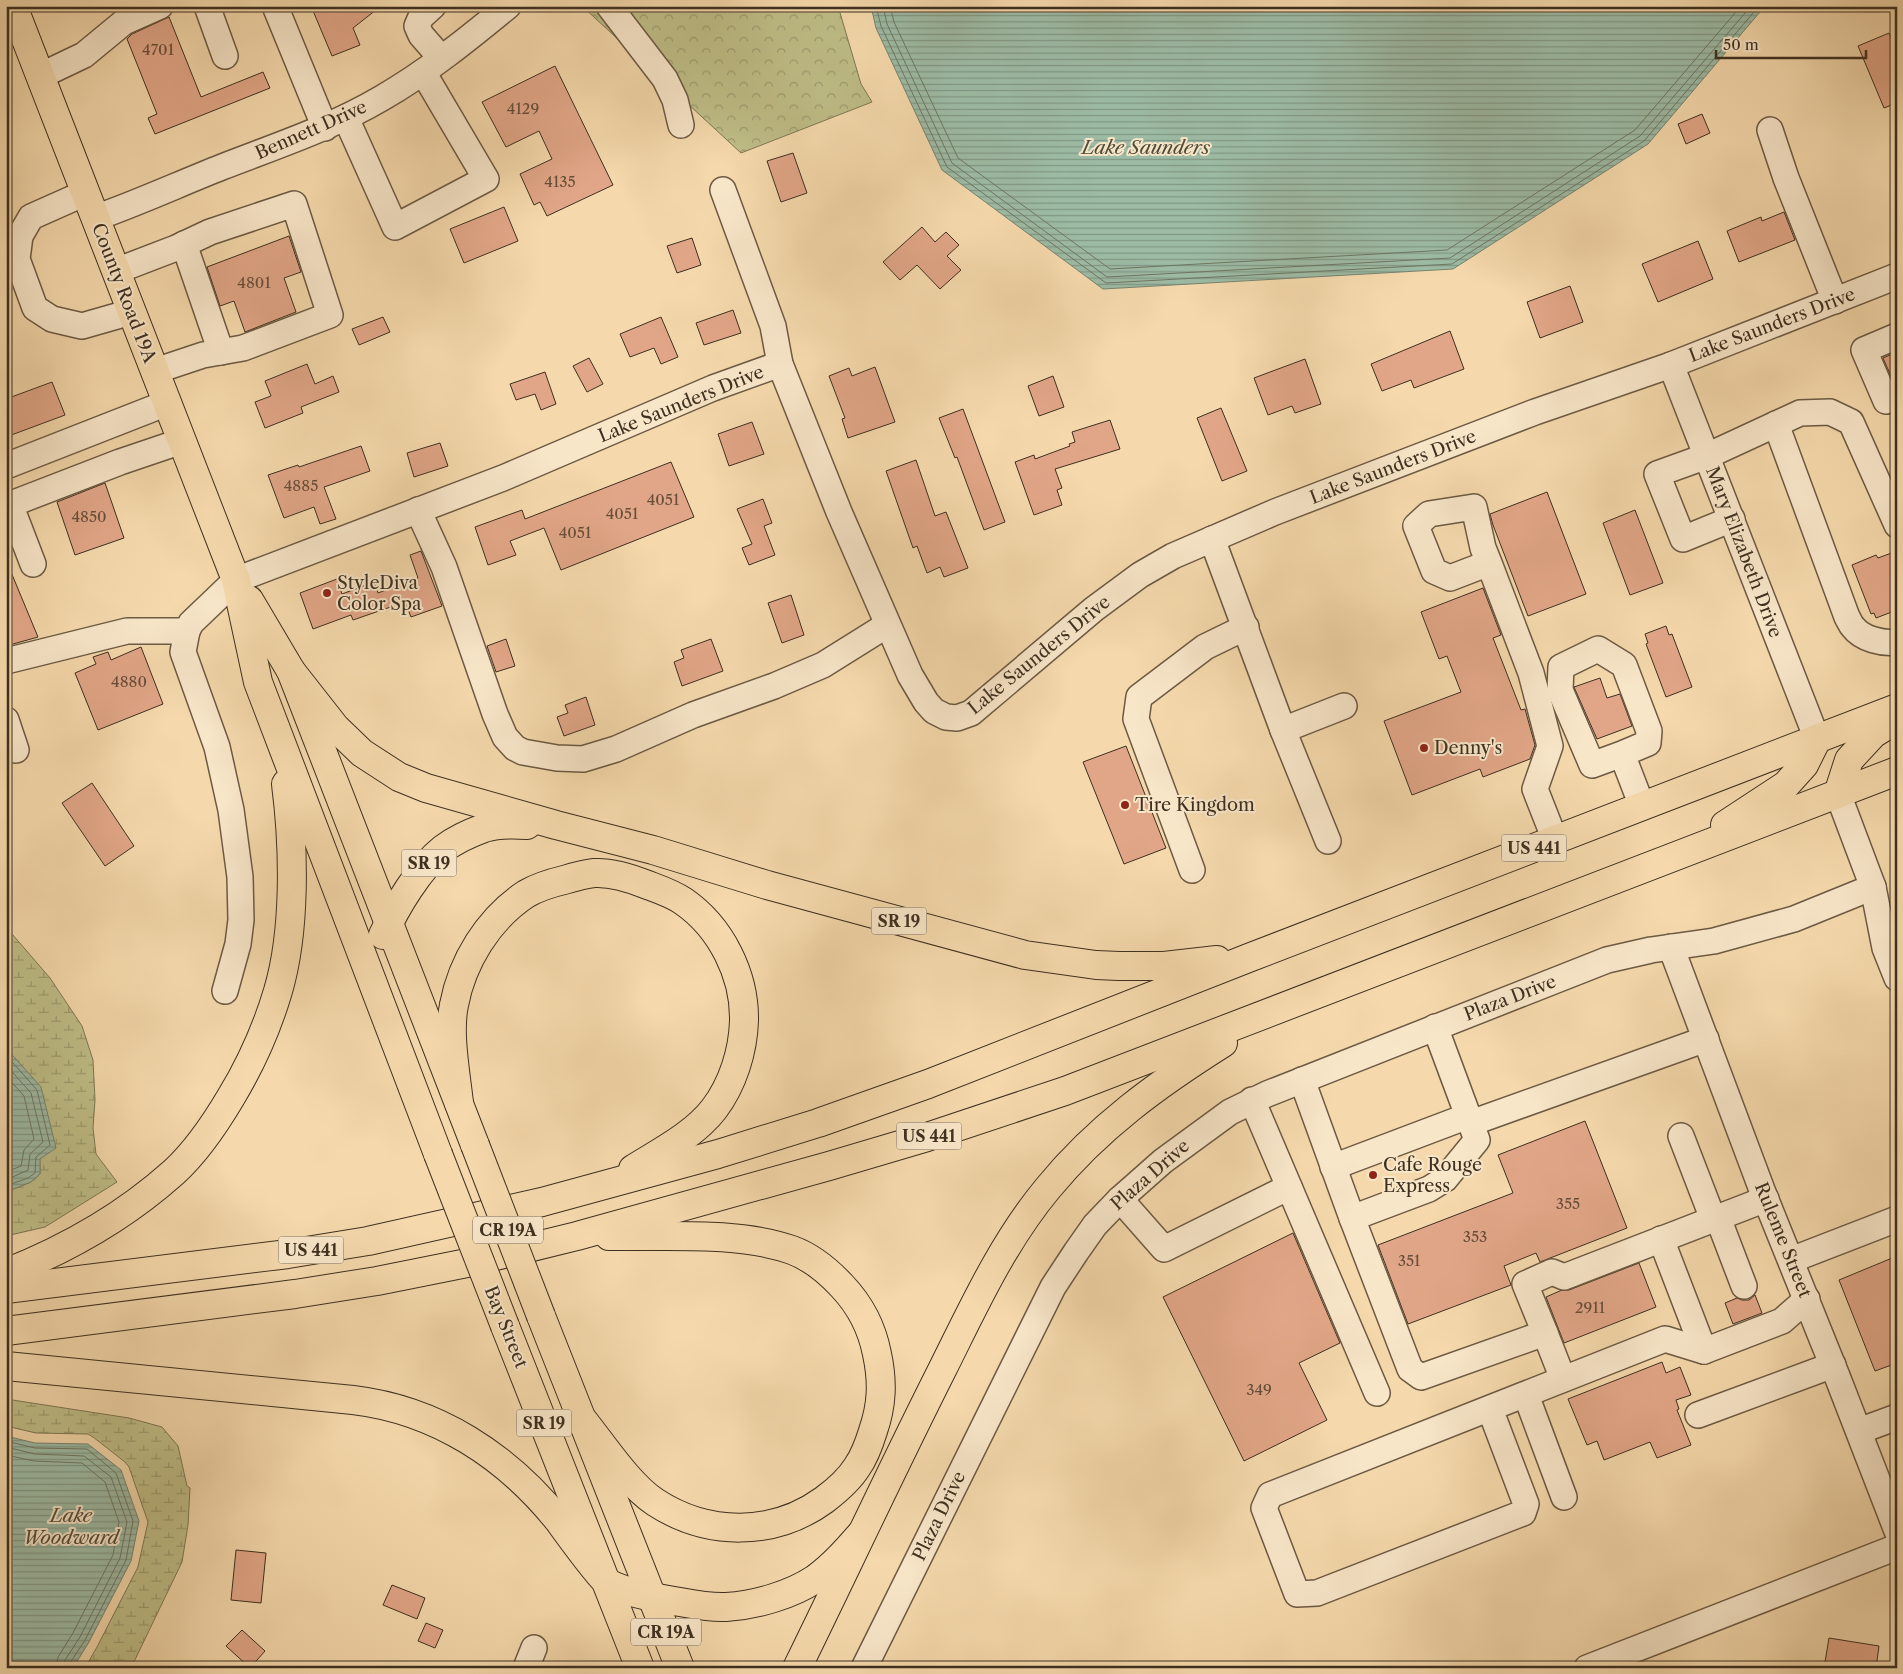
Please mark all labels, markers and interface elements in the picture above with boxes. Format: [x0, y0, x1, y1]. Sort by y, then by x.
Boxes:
scale bar [1716, 28, 1866, 60]
text: 50 m [1723, 35, 1759, 54]
house number: 4701 [142, 40, 175, 59]
street label: Bennett Drive [252, 96, 370, 164]
house number: 4129 [507, 99, 539, 118]
water label: Lake Saunders [1080, 136, 1211, 159]
house number: 4135 [544, 172, 576, 191]
street label: County Road 19A [87, 220, 161, 367]
house number: 4801 [237, 273, 271, 292]
street label: Lake Saunders Drive [1686, 283, 1858, 367]
street label: Lake Saunders Drive [595, 361, 767, 447]
street label: Lake Saunders Drive [1307, 425, 1479, 509]
street label: Mary Elizabeth Drive [1701, 463, 1787, 641]
house number: 4885 [284, 476, 318, 495]
house number: 4051 [647, 490, 680, 509]
house number: 4051 [606, 504, 639, 523]
house number: 4850 [71, 507, 107, 526]
house number: 4051 [559, 523, 592, 542]
place label: StyleDiva Color Spa [337, 572, 422, 615]
marker: StyleDiva Color Spa [321, 587, 333, 599]
street label: Lake Saunders Drive [964, 591, 1114, 719]
house number: 4880 [111, 672, 147, 691]
place label: Denny's [1434, 737, 1502, 759]
marker: Denny's [1418, 742, 1430, 754]
place label: Tire Kingdom [1135, 794, 1255, 816]
marker: Tire Kingdom [1119, 799, 1131, 811]
road number: US 441 [1502, 834, 1566, 861]
road number: SR 19 [402, 850, 456, 876]
road number: SR 19 [872, 908, 926, 934]
street label: Plaza Drive [1461, 970, 1559, 1026]
road number: US 441 [896, 1122, 962, 1150]
street label: Plaza Drive [1106, 1135, 1194, 1215]
place label: Cafe Rouge Express [1383, 1154, 1482, 1197]
marker: Cafe Rouge Express [1367, 1169, 1379, 1181]
street label: Ruleme Street [1750, 1179, 1816, 1301]
house number: 355 [1556, 1194, 1580, 1213]
road number: CR 19A [473, 1216, 543, 1244]
house number: 353 [1463, 1227, 1487, 1246]
road number: US 441 [278, 1236, 344, 1264]
house number: 351 [1398, 1251, 1421, 1270]
street label: Bay Street [480, 1283, 533, 1372]
house number: 2911 [1575, 1298, 1606, 1317]
house number: 349 [1246, 1380, 1272, 1399]
road number: SR 19 [516, 1410, 572, 1436]
street label: Plaza Drive [908, 1468, 970, 1564]
water label: Lake Woodward [23, 1504, 121, 1549]
road number: CR 19A [631, 1618, 701, 1645]

